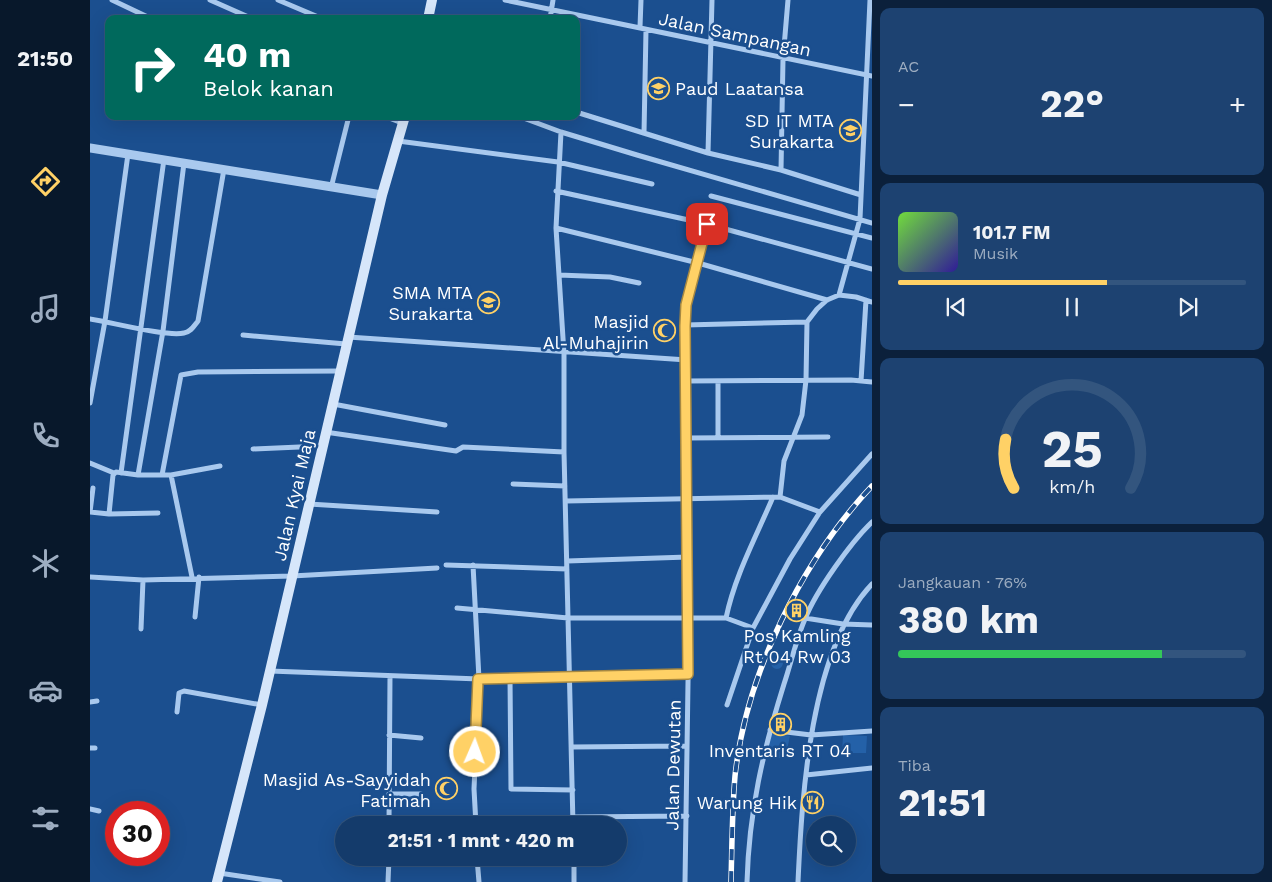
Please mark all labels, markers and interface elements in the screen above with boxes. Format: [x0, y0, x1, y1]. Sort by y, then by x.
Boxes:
street label: Jalan Sampangan [657, 8, 813, 60]
text: 40 m [203, 34, 291, 76]
icon: right [120, 35, 185, 100]
text: 21:50 [17, 46, 73, 71]
text: AC [898, 57, 919, 76]
text: Belok kanan [203, 76, 334, 101]
school or university icon: Paud Laatansa [647, 76, 671, 100]
place label: Paud Laatansa [675, 78, 804, 99]
text: 22° [1040, 82, 1104, 126]
text: − [898, 88, 915, 121]
text: + [1229, 88, 1246, 121]
place label: SD IT MTA Surakarta [745, 110, 834, 152]
school or university icon: SD IT MTA Surakarta [838, 118, 862, 142]
icon: directions [28, 164, 63, 199]
pin [686, 203, 728, 245]
icon: arrive [693, 210, 721, 238]
text: 101.7 FM [973, 221, 1050, 244]
text: Musik [973, 244, 1018, 263]
place label: SMA MTA Surakarta [388, 282, 473, 324]
school or university icon: SMA MTA Surakarta [477, 290, 501, 314]
icon: music [28, 291, 63, 326]
icon: previous [942, 293, 970, 321]
icon: pause [1058, 293, 1086, 321]
icon: next [1174, 293, 1202, 321]
place label: Masjid Al-Muhajirin [543, 311, 649, 353]
mosque icon: Masjid Al-Muhajirin [653, 319, 677, 343]
icon: phone [28, 418, 63, 453]
text: 25 [1041, 419, 1103, 480]
street label: Jalan Kyai Maja [269, 427, 319, 563]
text: km/h [1049, 476, 1095, 497]
icon: climate [28, 546, 63, 581]
text: Jangkauan · 76% [898, 573, 1027, 592]
building icon: Pos Kamling Rt 04 Rw 03 [785, 598, 809, 622]
text: 380 km [898, 598, 1039, 642]
place label: Pos Kamling Rt 04 Rw 03 [743, 625, 851, 667]
icon: car [28, 673, 63, 708]
street label: Jalan Dewutan [661, 699, 685, 831]
building icon: Inventaris RT 04 [768, 713, 792, 737]
position arrow [448, 725, 500, 777]
place label: Inventaris RT 04 [709, 740, 851, 761]
text: Tiba [898, 756, 931, 775]
place label: Masjid As-Sayyidah Fatimah [263, 769, 431, 811]
mosque icon: Masjid As-Sayyidah Fatimah [435, 777, 459, 801]
text: 21:51 [898, 781, 987, 825]
restaurant icon: Warung Hik [801, 790, 825, 814]
place label: Warung Hik [697, 792, 797, 813]
icon: filters [28, 801, 63, 836]
speed limit sign: 30 [105, 801, 170, 866]
map controls [806, 816, 856, 866]
button: search [806, 816, 856, 866]
text: 21:51 · 1 mnt · 420 m [388, 829, 574, 852]

